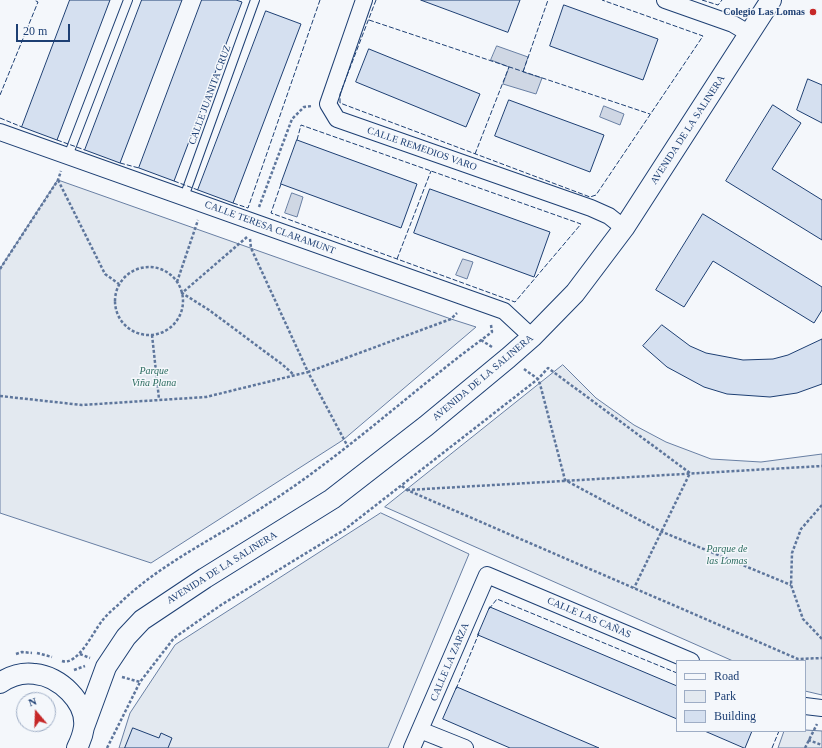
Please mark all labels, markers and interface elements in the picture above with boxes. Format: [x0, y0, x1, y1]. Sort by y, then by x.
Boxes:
place label: Colegio Las Lomas [723, 6, 805, 18]
marker: Colegio Las Lomas [808, 7, 818, 17]
scale bar [18, 16, 72, 42]
text: 20 m [23, 24, 47, 38]
street label: CALLE JUANITA CRUZ [186, 43, 234, 147]
street label: AVENIDA DE LA SALINERA [648, 73, 728, 187]
street label: CALLE REMEDIOS VARO [366, 125, 478, 173]
street label: CALLE TERESA CLARAMUNT [203, 199, 337, 257]
street label: AVENIDA DE LA SALINERA [430, 332, 536, 424]
park label: Parque Viña Plana [132, 365, 176, 388]
street label: AVENIDA DE LA SALINERA [165, 529, 279, 607]
park label: Parque de las Lomas [706, 543, 748, 566]
street label: CALLE LAS CAÑAS [545, 595, 633, 641]
street label: CALLE LA ZARZA [428, 621, 472, 703]
legend [676, 660, 806, 732]
text: Road [714, 669, 739, 683]
text: Park [714, 689, 736, 703]
north arrow [16, 692, 56, 732]
text: N [27, 695, 38, 709]
text: Building [714, 709, 756, 723]

